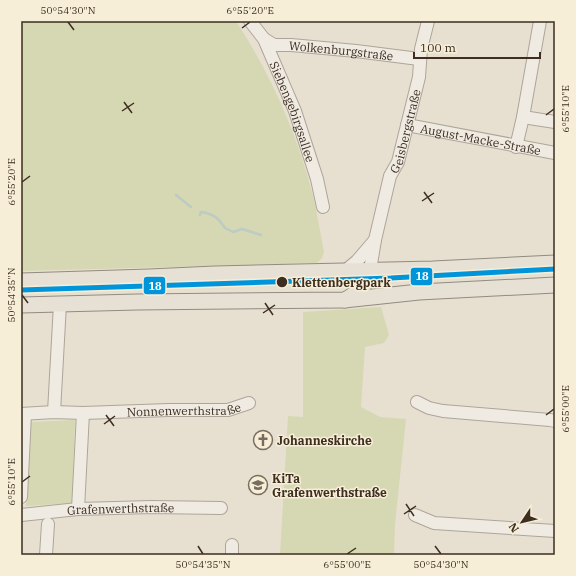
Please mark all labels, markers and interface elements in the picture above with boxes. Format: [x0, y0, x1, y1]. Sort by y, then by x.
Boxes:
text: 50°54'30"N [41, 4, 96, 17]
text: 6°55'20"E [226, 4, 274, 17]
scale bar [414, 34, 540, 60]
street label: Wolkenburgstraße [288, 37, 394, 63]
text: 100 m [420, 40, 456, 55]
street label: Siebengebirgsallee [267, 59, 319, 164]
text: 6°55'10"E [559, 85, 572, 133]
street label: Geisbergstraße [386, 87, 423, 176]
street label: August-Macke-Straße [419, 120, 542, 158]
text: 6°55'20"E [5, 158, 18, 206]
text: 50°54'35"N [5, 267, 18, 323]
line badge: 18 [410, 267, 433, 286]
text: 18 [415, 269, 429, 283]
marker: Klettenbergpark [275, 275, 289, 289]
place label: Klettenbergpark [292, 275, 391, 290]
line badge: 18 [143, 276, 166, 295]
text: 18 [148, 279, 162, 293]
text: 6°55'00"E [559, 385, 572, 433]
street label: Nonnenwerthstraße [126, 399, 243, 419]
church icon: Johanneskirche [252, 429, 274, 451]
place label: Johanneskirche [277, 433, 372, 448]
text: 6°55'10"E [5, 458, 18, 506]
place label: KiTa Grafenwerthstraße [272, 471, 387, 500]
school or university icon: KiTa Grafenwerthstraße [247, 474, 269, 496]
street label: Grafenwerthstraße [66, 499, 174, 518]
north arrow [502, 502, 542, 542]
text: N [505, 520, 522, 535]
text: 50°54'35"N [176, 558, 231, 571]
text: 6°55'00"E [323, 558, 371, 571]
text: 50°54'30"N [414, 558, 469, 571]

